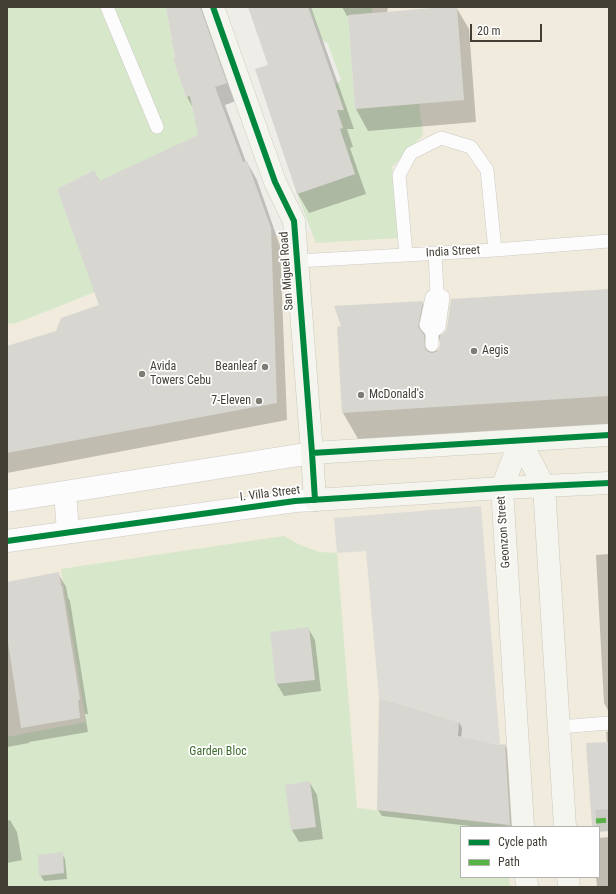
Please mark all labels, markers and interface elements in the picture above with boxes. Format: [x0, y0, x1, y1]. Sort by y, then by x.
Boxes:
scale bar [472, 16, 544, 42]
text: 20 m [477, 24, 501, 38]
street label: San Miguel Road [277, 231, 297, 311]
street label: India Street [426, 243, 480, 261]
place label: Aegis [482, 344, 509, 358]
marker: Aegis [469, 346, 479, 356]
place label: Avida Towers Cebu [150, 360, 211, 388]
place label: Beanleaf [215, 360, 257, 374]
marker: Beanleaf [260, 362, 270, 372]
marker: Avida Towers Cebu [137, 369, 147, 379]
place label: McDonald's [369, 388, 424, 402]
marker: McDonald's [356, 390, 366, 400]
place label: 7-Eleven [211, 394, 251, 408]
marker: 7-Eleven [254, 396, 264, 406]
street label: I. Villa Street [239, 483, 301, 505]
street label: Geonzon Street [494, 495, 514, 569]
park label: Garden Bloc [189, 745, 247, 759]
legend [460, 826, 600, 878]
text: Cycle path [498, 835, 547, 849]
text: Path [498, 855, 520, 869]

